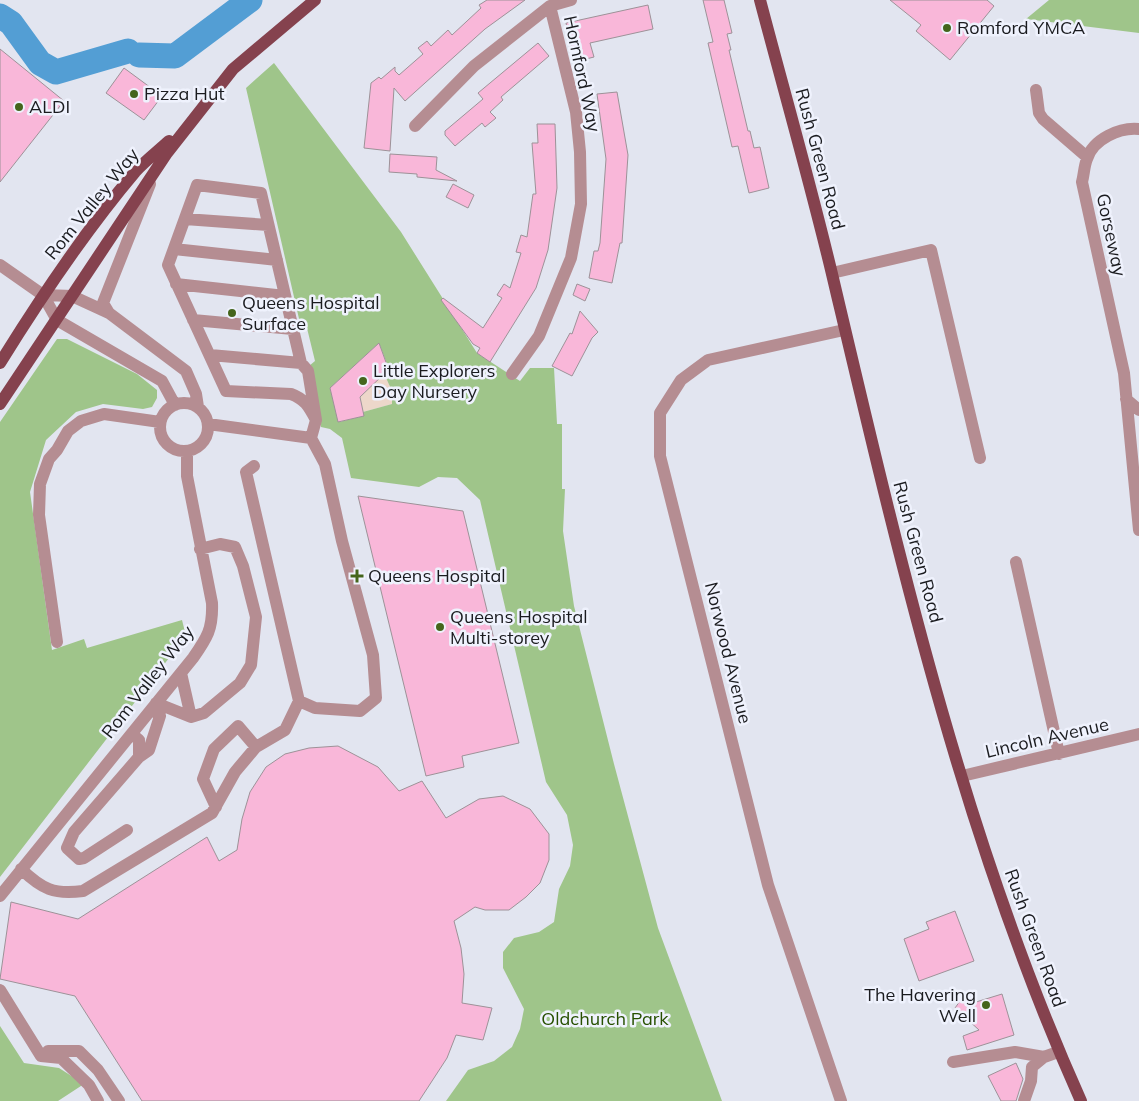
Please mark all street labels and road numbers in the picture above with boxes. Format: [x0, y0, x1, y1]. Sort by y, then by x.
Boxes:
street label: Hornford Way [559, 14, 606, 135]
street label: Rush Green Road [791, 86, 850, 232]
street label: Rom Valley Way [40, 143, 144, 264]
street label: Gorseway [1091, 191, 1132, 279]
street label: Rush Green Road [889, 479, 948, 625]
street label: Norwood Avenue [700, 580, 757, 726]
street label: Rom Valley Way [96, 620, 199, 743]
street label: Lincoln Avenue [983, 712, 1111, 763]
street label: Rush Green Road [1000, 866, 1071, 1010]

